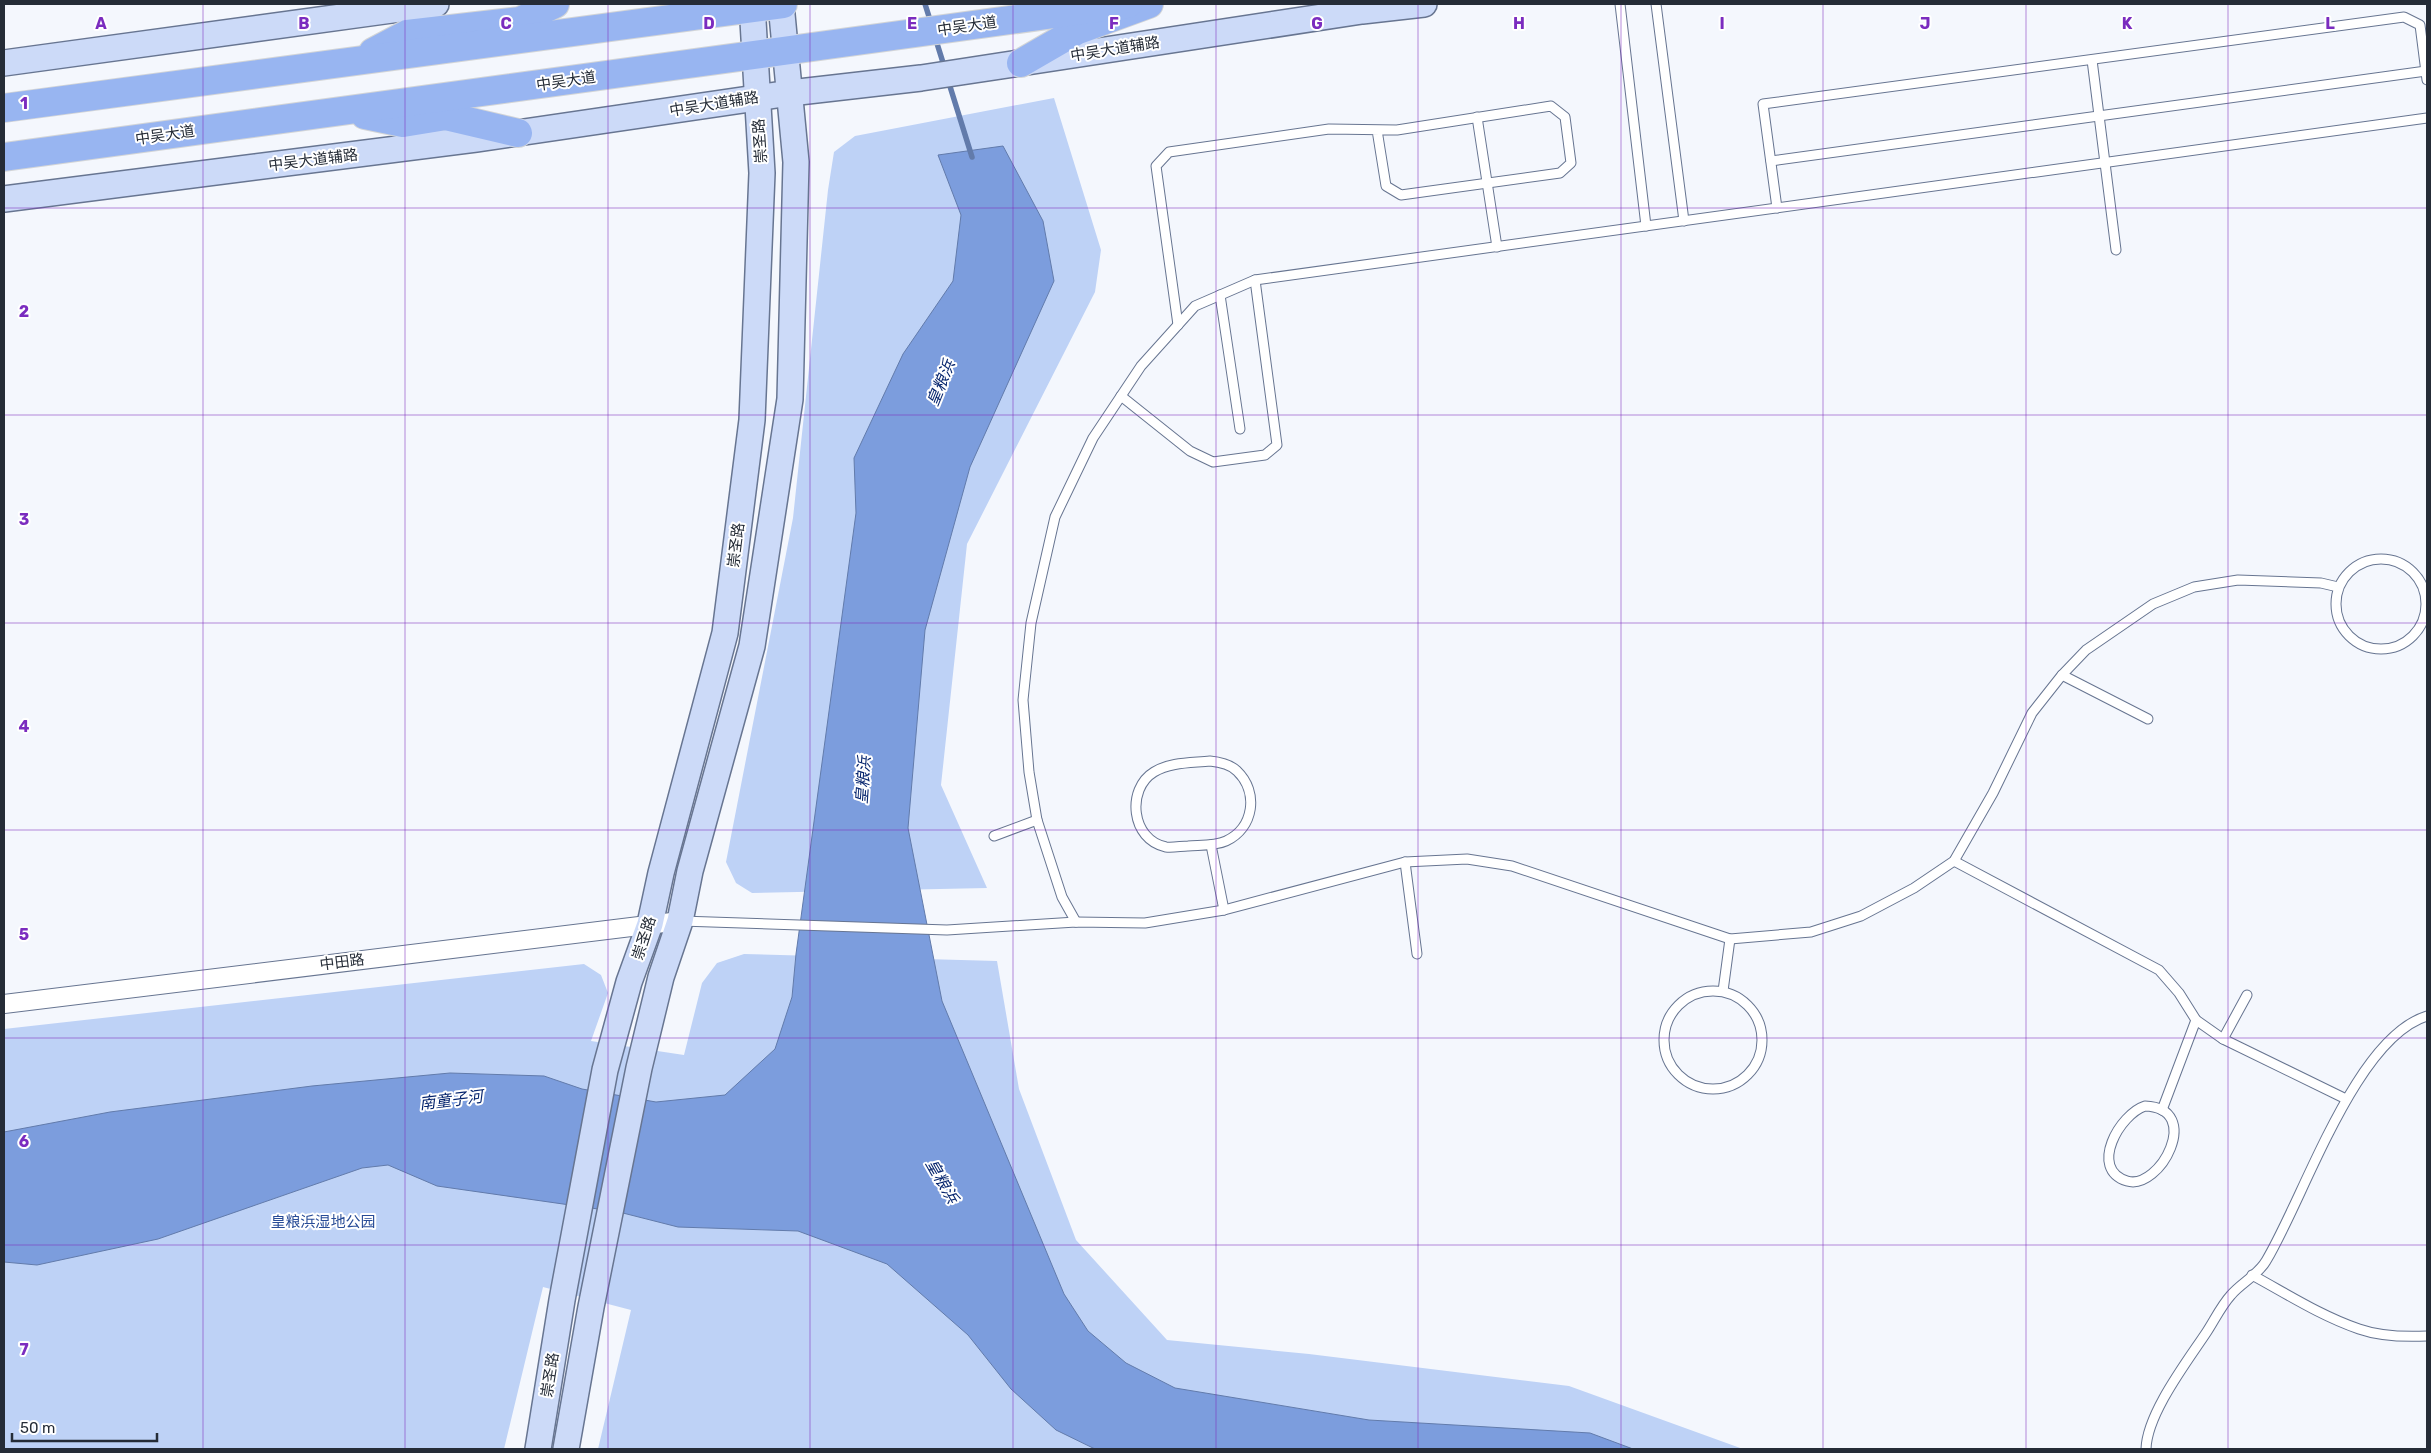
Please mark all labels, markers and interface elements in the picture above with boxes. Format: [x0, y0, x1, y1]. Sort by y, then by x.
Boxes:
street label: 中吴大道 [936, 13, 998, 39]
text: A [95, 14, 107, 33]
text: B [298, 14, 310, 33]
text: C [500, 14, 512, 33]
text: D [703, 14, 715, 33]
text: E [907, 14, 917, 33]
text: F [1109, 14, 1119, 33]
text: G [1311, 14, 1323, 33]
text: H [1513, 14, 1525, 33]
text: I [1719, 14, 1725, 33]
text: J [1920, 14, 1930, 33]
text: K [2122, 14, 2133, 33]
text: L [2325, 14, 2335, 33]
street label: 中吴大道辅路 [1069, 33, 1161, 65]
street label: 中吴大道 [535, 68, 597, 94]
street label: 中吴大道辅路 [668, 88, 760, 120]
text: 1 [20, 94, 28, 113]
street label: 崇圣路 [749, 118, 771, 164]
street label: 中吴大道 [134, 122, 196, 148]
street label: 中吴大道辅路 [267, 146, 359, 174]
text: 2 [19, 302, 29, 321]
water label: 皇粮浜 [923, 355, 960, 409]
text: 3 [19, 510, 29, 529]
street label: 崇圣路 [724, 522, 748, 568]
text: 4 [19, 717, 30, 736]
water label: 皇粮浜 [852, 753, 874, 805]
street label: 崇圣路 [628, 914, 660, 962]
text: 5 [19, 925, 29, 944]
street label: 中田路 [319, 950, 365, 974]
water label: 南童子河 [418, 1086, 487, 1113]
text: 6 [19, 1132, 29, 1151]
water label: 皇粮浜 [922, 1155, 963, 1208]
park label: 皇粮浜湿地公园 [270, 1213, 376, 1231]
text: 7 [19, 1340, 29, 1359]
street label: 崇圣路 [538, 1351, 562, 1399]
scale bar [12, 1410, 158, 1442]
text: 50 m [20, 1419, 55, 1437]

